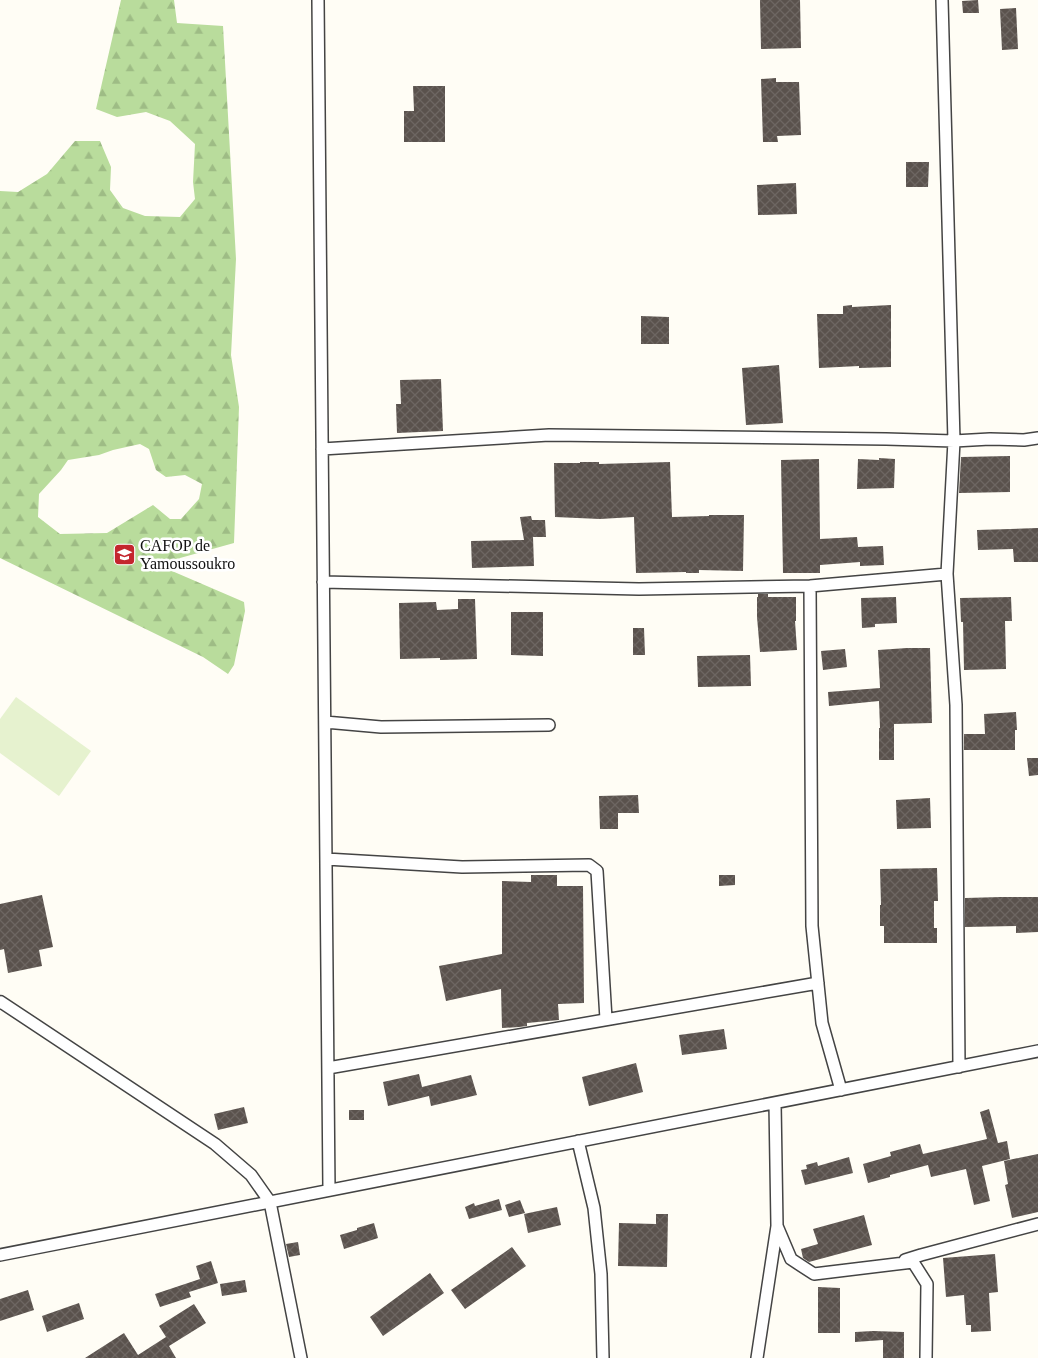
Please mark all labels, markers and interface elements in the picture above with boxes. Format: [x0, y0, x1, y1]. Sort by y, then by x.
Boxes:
place label: CAFOP de Yamoussoukro [140, 537, 235, 572]
school or university icon: CAFOP de Yamoussoukro [112, 542, 136, 566]

